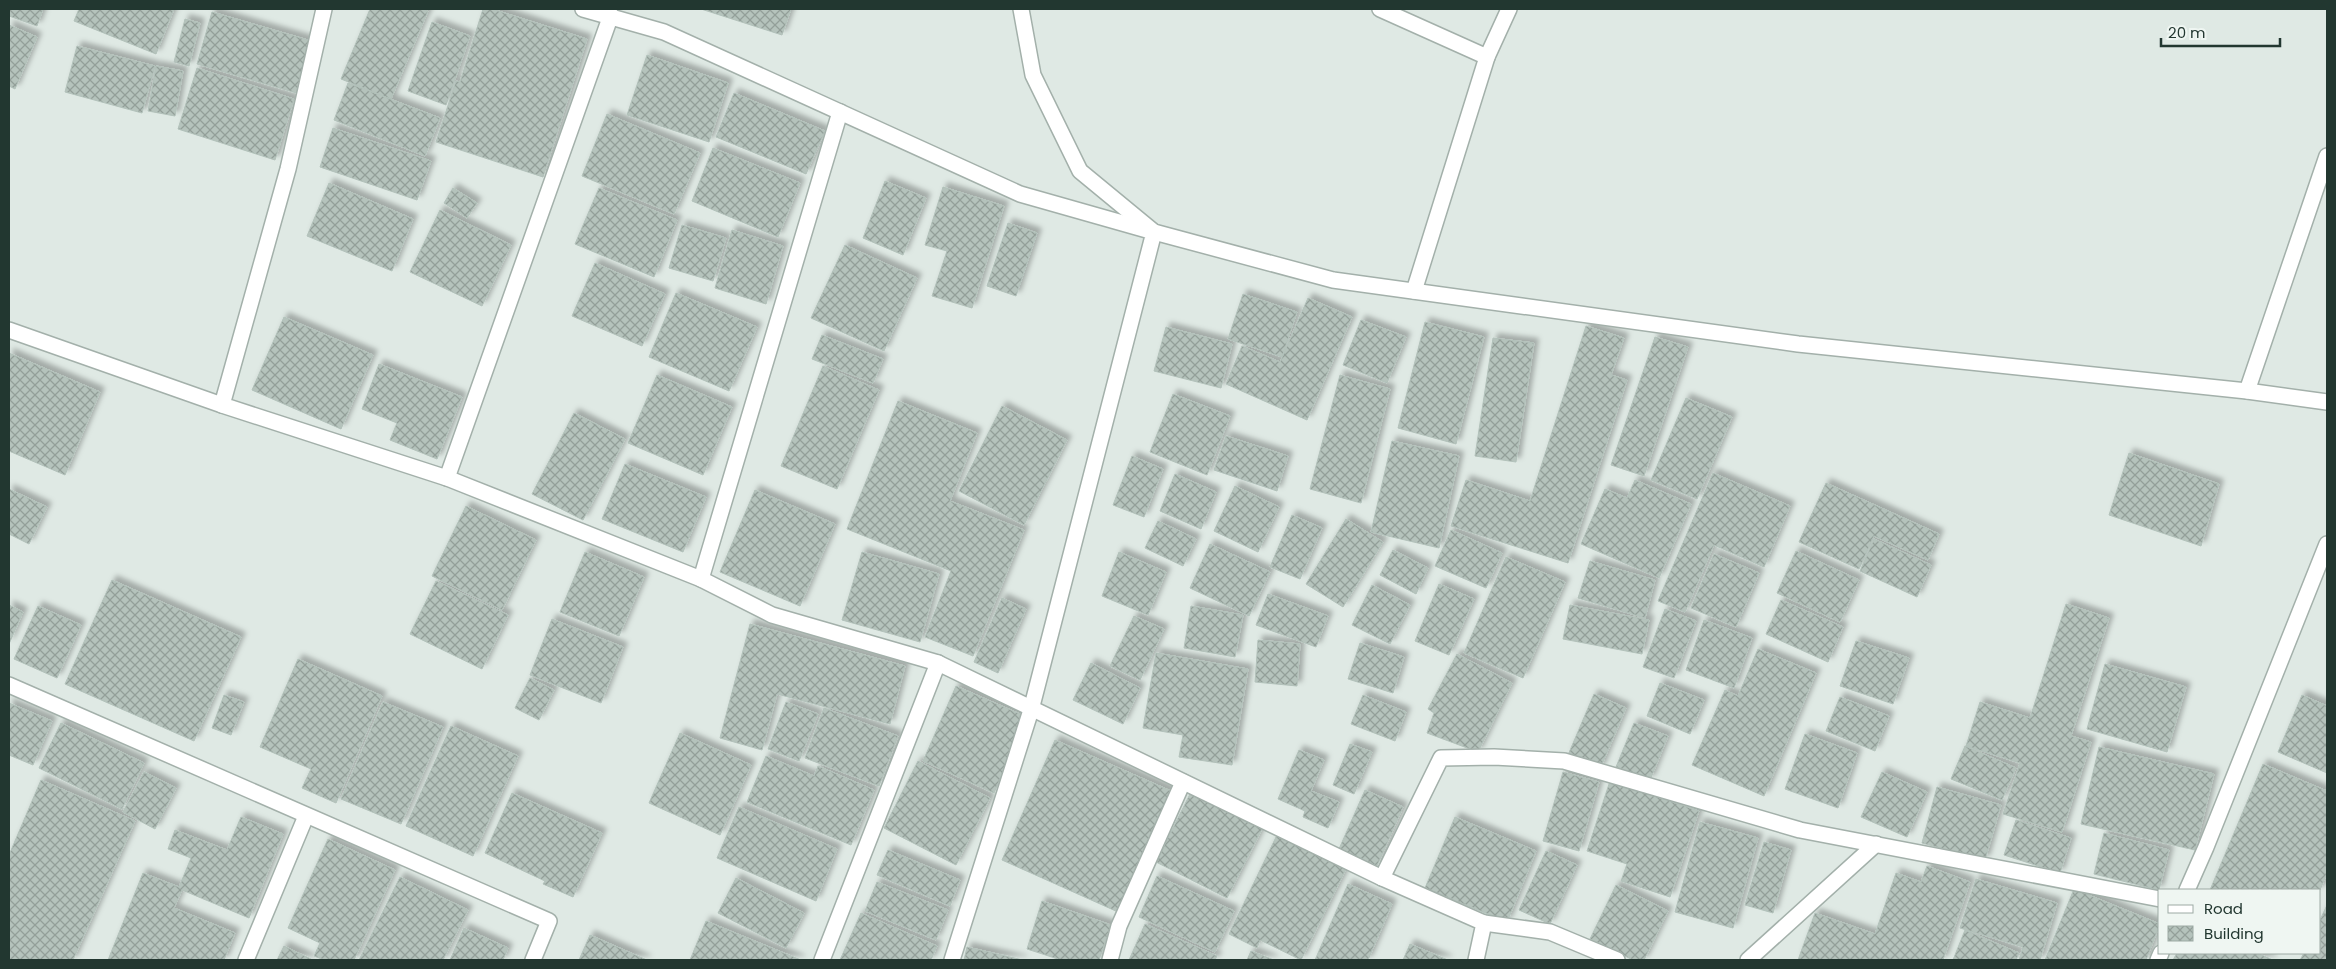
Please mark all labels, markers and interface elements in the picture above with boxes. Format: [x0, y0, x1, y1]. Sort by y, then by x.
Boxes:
scale bar [2161, 15, 2280, 47]
text: 20 m [2168, 22, 2206, 43]
legend [2158, 889, 2321, 954]
text: Road [2204, 898, 2243, 919]
text: Building [2204, 923, 2264, 944]

